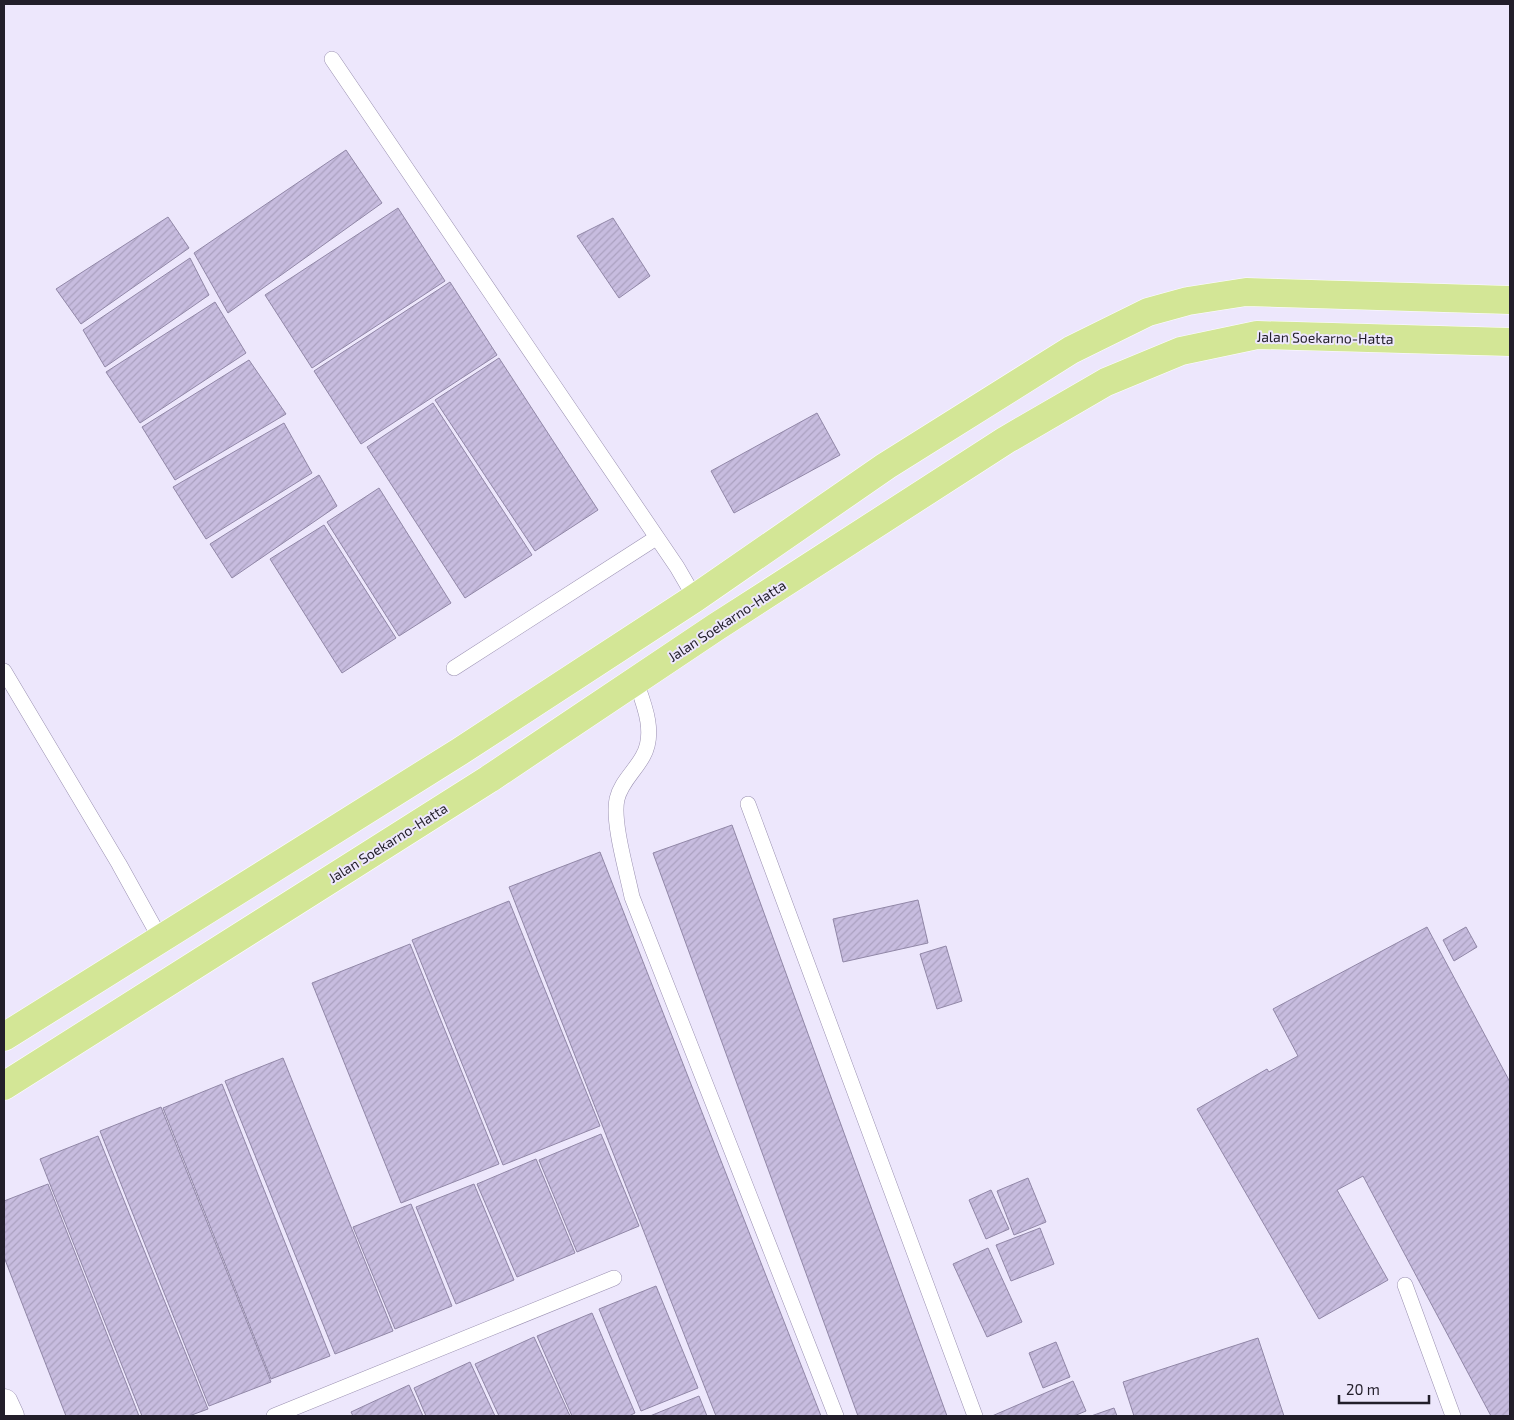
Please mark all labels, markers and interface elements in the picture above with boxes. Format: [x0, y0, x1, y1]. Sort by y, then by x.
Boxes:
street label: Jalan Soekarno-Hatta [1256, 328, 1394, 347]
street label: Jalan Soekarno-Hatta [665, 576, 789, 665]
street label: Jalan Soekarno-Hatta [325, 799, 450, 886]
scale bar [1339, 1372, 1429, 1404]
text: 20 m [1346, 1380, 1380, 1398]

